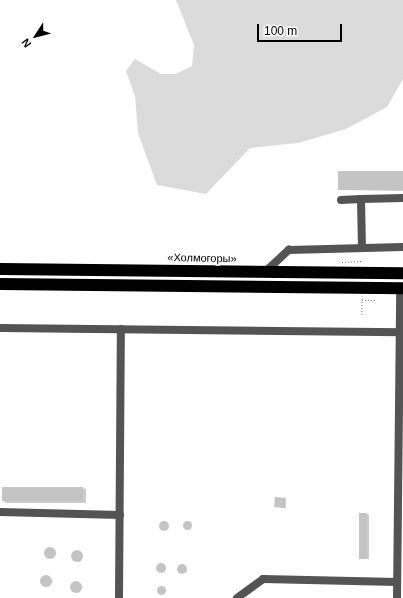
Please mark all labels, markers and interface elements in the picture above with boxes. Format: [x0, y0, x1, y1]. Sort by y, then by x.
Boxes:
north arrow [16, 16, 56, 56]
scale bar [259, 16, 344, 42]
text: 100 m [264, 24, 297, 38]
text: N [19, 36, 33, 50]
street label: «Холмогоры» [167, 251, 237, 265]

